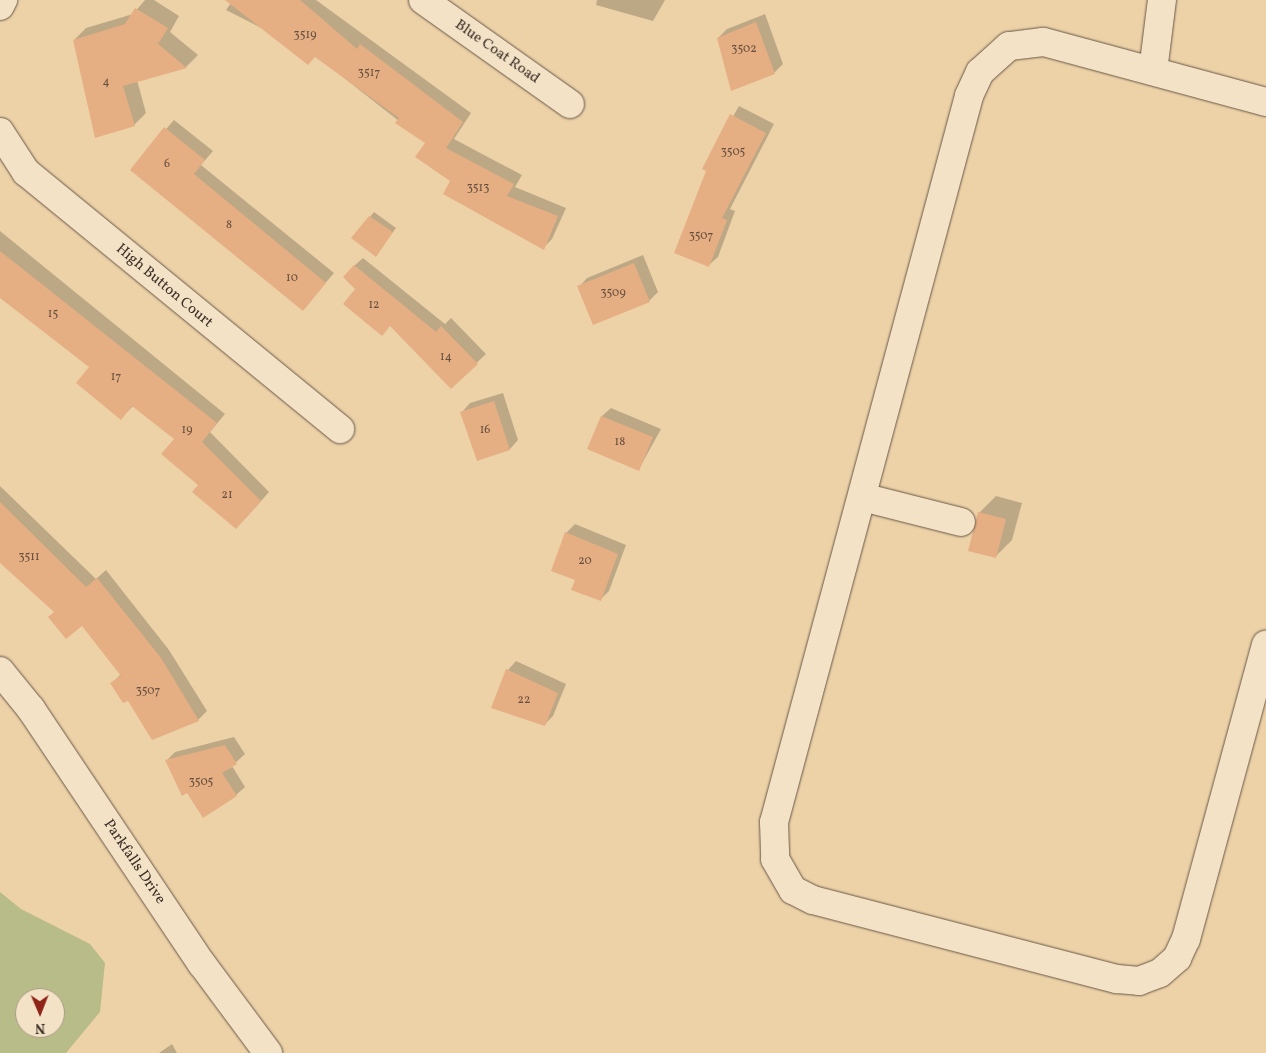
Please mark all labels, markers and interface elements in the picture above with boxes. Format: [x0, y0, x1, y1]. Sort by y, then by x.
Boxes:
street label: Blue Coat Road [451, 16, 543, 88]
house number: 3519 [294, 29, 316, 43]
house number: 3502 [731, 43, 757, 57]
house number: 3517 [358, 67, 380, 81]
house number: 4 [102, 76, 110, 90]
house number: 3505 [721, 146, 745, 160]
house number: 6 [164, 158, 170, 172]
house number: 3513 [467, 182, 489, 196]
house number: 8 [226, 219, 232, 233]
house number: 3507 [689, 230, 713, 244]
street label: High Button Court [112, 240, 216, 332]
house number: 10 [286, 272, 298, 286]
house number: 3509 [600, 287, 626, 301]
house number: 12 [368, 299, 380, 313]
house number: 15 [48, 308, 58, 322]
house number: 14 [440, 351, 452, 365]
house number: 17 [111, 371, 121, 385]
house number: 19 [182, 424, 192, 438]
house number: 16 [480, 424, 490, 438]
house number: 18 [615, 436, 625, 450]
house number: 21 [221, 489, 233, 503]
house number: 3511 [18, 551, 40, 565]
house number: 20 [578, 555, 592, 569]
house number: 3507 [136, 685, 160, 699]
house number: 22 [518, 694, 530, 708]
house number: 3505 [189, 776, 213, 790]
street label: Parkfalls Drive [99, 816, 169, 908]
north arrow [15, 988, 65, 1038]
text: N [35, 1018, 46, 1037]

